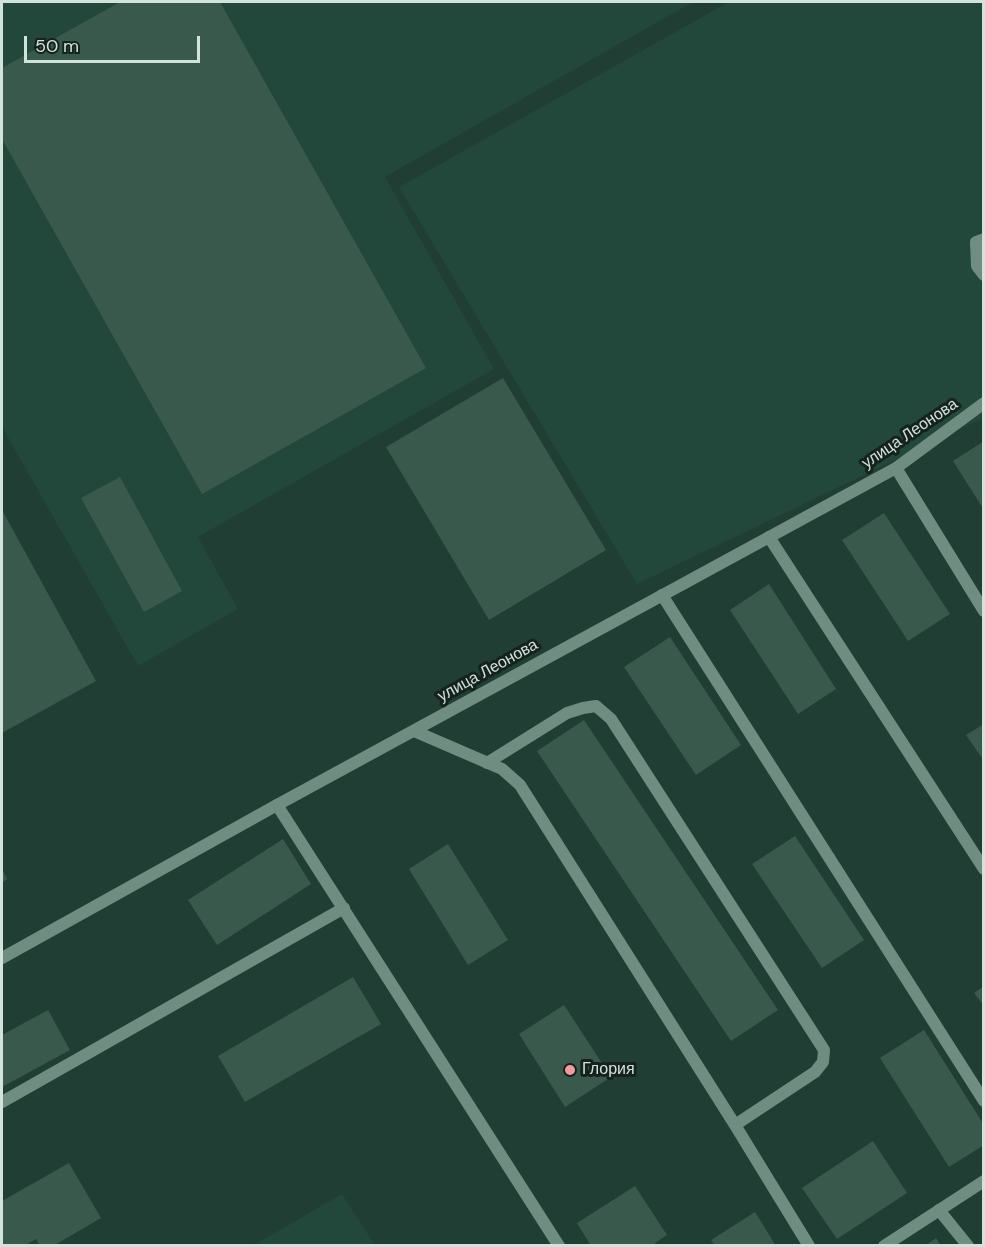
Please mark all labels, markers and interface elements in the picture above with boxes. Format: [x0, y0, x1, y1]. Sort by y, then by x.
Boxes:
scale bar [27, 24, 202, 62]
text: 50 m [35, 34, 79, 58]
street label: улица Леонова [858, 395, 962, 473]
street label: улица Леонова [435, 636, 541, 706]
place label: Глория [582, 1060, 635, 1080]
marker: Глория [563, 1063, 577, 1077]

